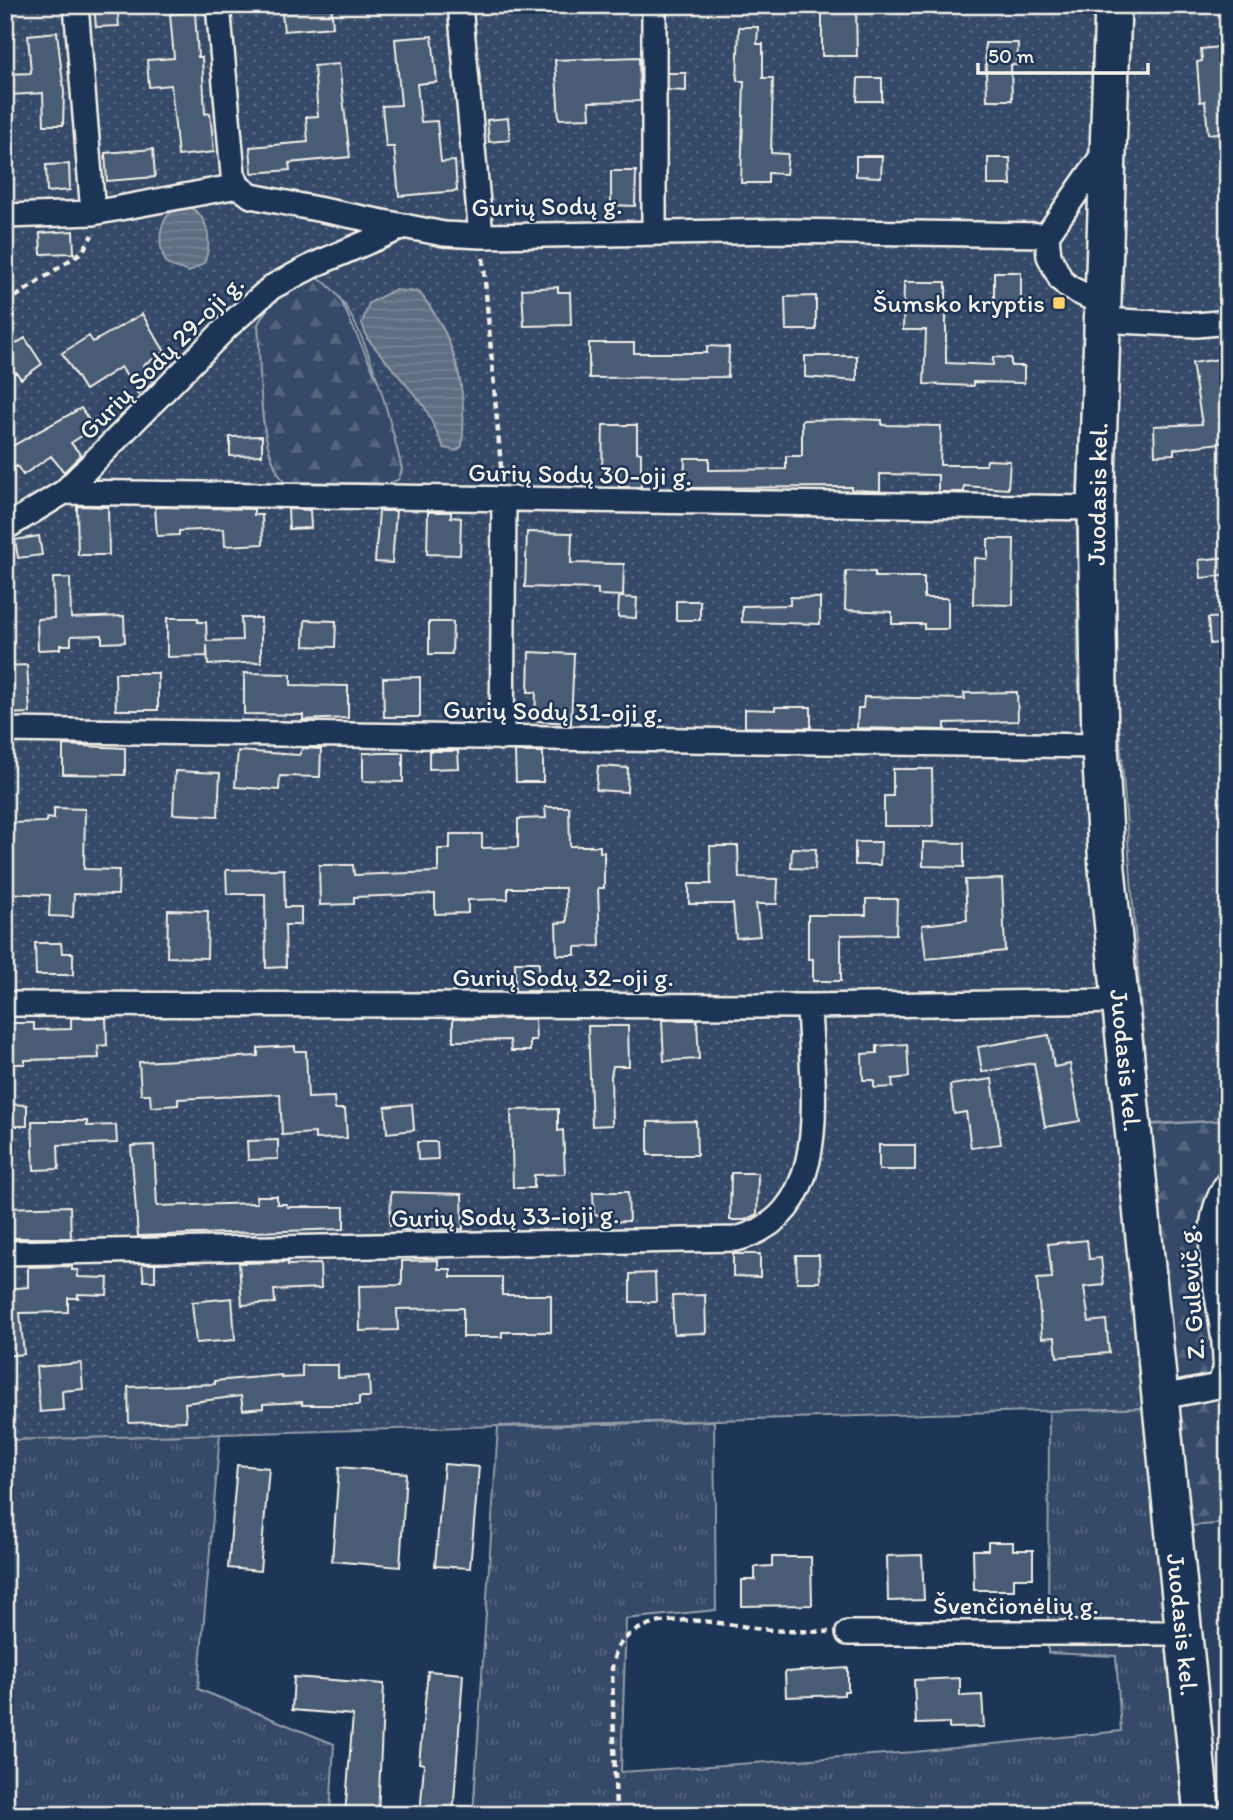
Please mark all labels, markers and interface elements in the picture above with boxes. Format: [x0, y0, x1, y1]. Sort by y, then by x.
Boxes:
scale bar [978, 32, 1147, 76]
text: 50 m [988, 43, 1035, 68]
street label: Gurių Sodų g. [471, 189, 623, 223]
street label: Gurių Sodų 29-oji g. [72, 268, 250, 446]
place label: Šumsko kryptis [873, 287, 1045, 319]
marker: Šumsko kryptis [1051, 295, 1067, 311]
street label: Juodasis kel. [1080, 422, 1114, 566]
street label: Gurių Sodų 30-oji g. [468, 456, 692, 492]
street label: Gurių Sodų 31-oji g. [443, 693, 663, 729]
street label: Gurių Sodų 32-oji g. [452, 961, 674, 993]
street label: Juodasis kel. [1103, 988, 1149, 1133]
street label: Gurių Sodų 33-ioji g. [390, 1198, 620, 1234]
street label: Z. Gulevič g. [1170, 1223, 1212, 1361]
street label: Juodasis kel. [1160, 1552, 1206, 1698]
street label: Švenčionėlių g. [933, 1589, 1099, 1621]

